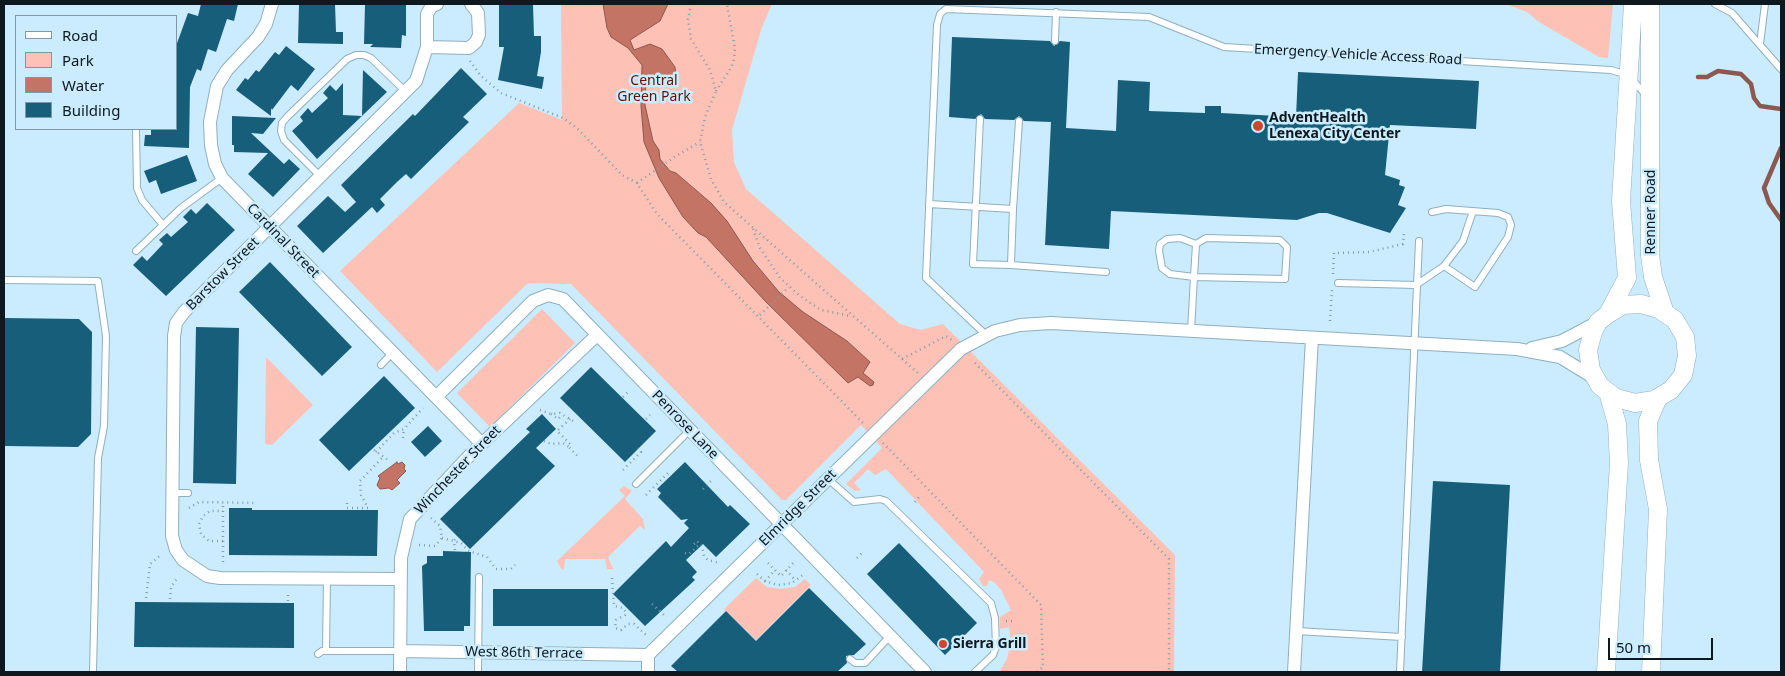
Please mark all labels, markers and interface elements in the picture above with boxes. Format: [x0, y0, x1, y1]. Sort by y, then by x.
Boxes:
legend [15, 15, 178, 130]
text: Road [62, 25, 98, 45]
street label: Emergency Vehicle Access Road [1254, 41, 1462, 69]
text: Park [62, 50, 94, 70]
park label: Central Green Park [617, 73, 691, 105]
text: Water [62, 75, 104, 95]
text: Building [62, 100, 120, 120]
place label: AdventHealth Lenexa City Center [1269, 110, 1401, 142]
marker: AdventHealth Lenexa City Center [1251, 119, 1265, 133]
street label: Renner Road [1643, 170, 1659, 254]
street label: Cardinal Street [243, 200, 323, 282]
street label: Barstow Street [183, 234, 263, 314]
street label: Penrose Lane [648, 387, 722, 463]
street label: Winchester Street [411, 422, 505, 518]
street label: Elmridge Street [756, 466, 840, 550]
scale bar [1610, 628, 1715, 660]
place label: Sierra Grill [953, 636, 1026, 652]
text: 50 m [1616, 637, 1651, 657]
marker: Sierra Grill [937, 638, 949, 650]
street label: West 86th Terrace [465, 644, 583, 662]

